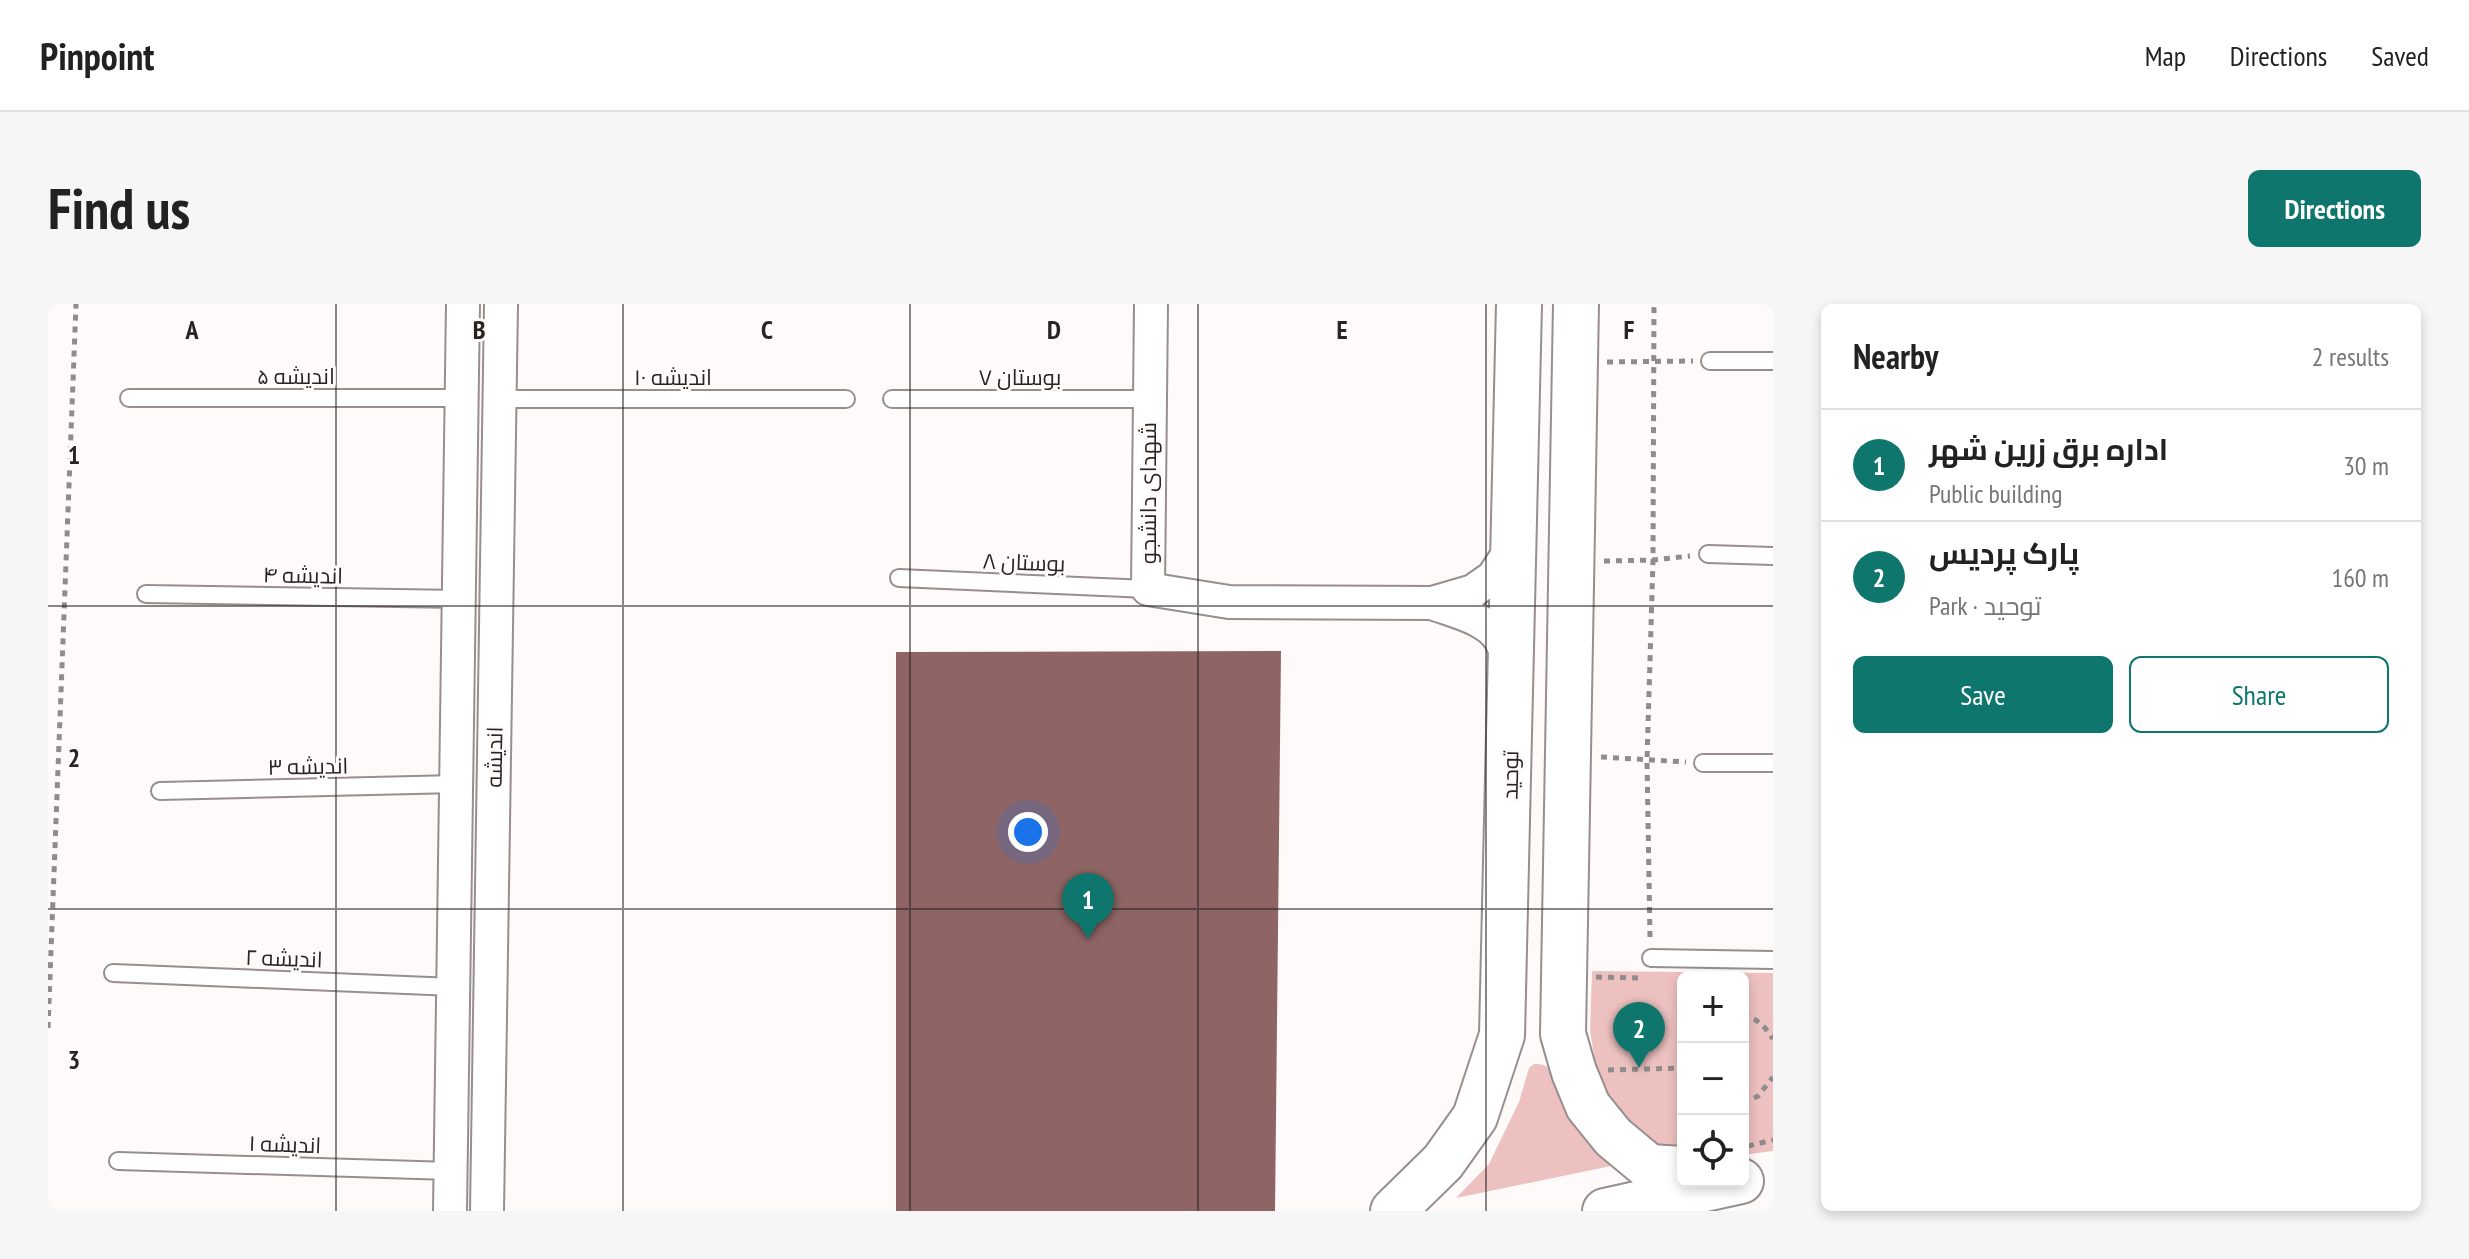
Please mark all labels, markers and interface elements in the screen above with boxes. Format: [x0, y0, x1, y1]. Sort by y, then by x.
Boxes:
text: Pinpoint [40, 31, 154, 80]
text: Map [2145, 37, 2186, 74]
text: Directions [2230, 37, 2327, 74]
text: Saved [2371, 37, 2429, 74]
button: Directions [2248, 170, 2421, 247]
text: Find us [48, 172, 190, 244]
text: A [184, 313, 199, 346]
text: B [473, 313, 486, 346]
text: C [761, 313, 773, 346]
text: D [1047, 313, 1061, 346]
text: E [1336, 313, 1348, 346]
text: F [1624, 313, 1635, 346]
text: Nearby [1853, 334, 1938, 378]
text: 2 results [2312, 340, 2389, 373]
street label: اندیشه ۵ [257, 362, 335, 390]
street label: اندیشه ۱۰ [634, 363, 712, 391]
street label: بوستان ۷ [979, 363, 1061, 391]
street label: شهدای دانشجو [1134, 422, 1162, 564]
text: اداره برق زرین شهر [1929, 429, 2168, 468]
text: 1 [68, 438, 80, 471]
text: 1 [1873, 449, 1885, 482]
text: 30 m [2343, 449, 2389, 482]
text: Public building [1929, 477, 2062, 510]
text: پارک پردیس [1929, 533, 2079, 572]
street label: بوستان ۸ [982, 547, 1066, 577]
street label: اندیشه ۴ [263, 560, 343, 590]
text: 2 [1873, 561, 1885, 594]
text: 160 m [2331, 561, 2389, 594]
text: Park · توحید [1929, 589, 2042, 622]
button: Save [1853, 656, 2113, 733]
button: Share [2129, 656, 2389, 733]
street label: اندیشه [479, 726, 509, 788]
text: 2 [68, 741, 80, 774]
street label: توحید [1496, 750, 1524, 800]
street label: اندیشه ۳ [267, 751, 349, 781]
your location [1008, 812, 1048, 852]
pin: 1 [1062, 873, 1114, 939]
street label: اندیشه ۲ [245, 943, 323, 973]
map controls [1677, 971, 1749, 1187]
button: + [1677, 971, 1749, 1043]
pin: 2 [1613, 1002, 1665, 1068]
text: 3 [68, 1043, 80, 1076]
button: − [1677, 1043, 1749, 1115]
button: locate [1677, 1115, 1749, 1187]
street label: اندیشه ۱ [248, 1129, 322, 1159]

